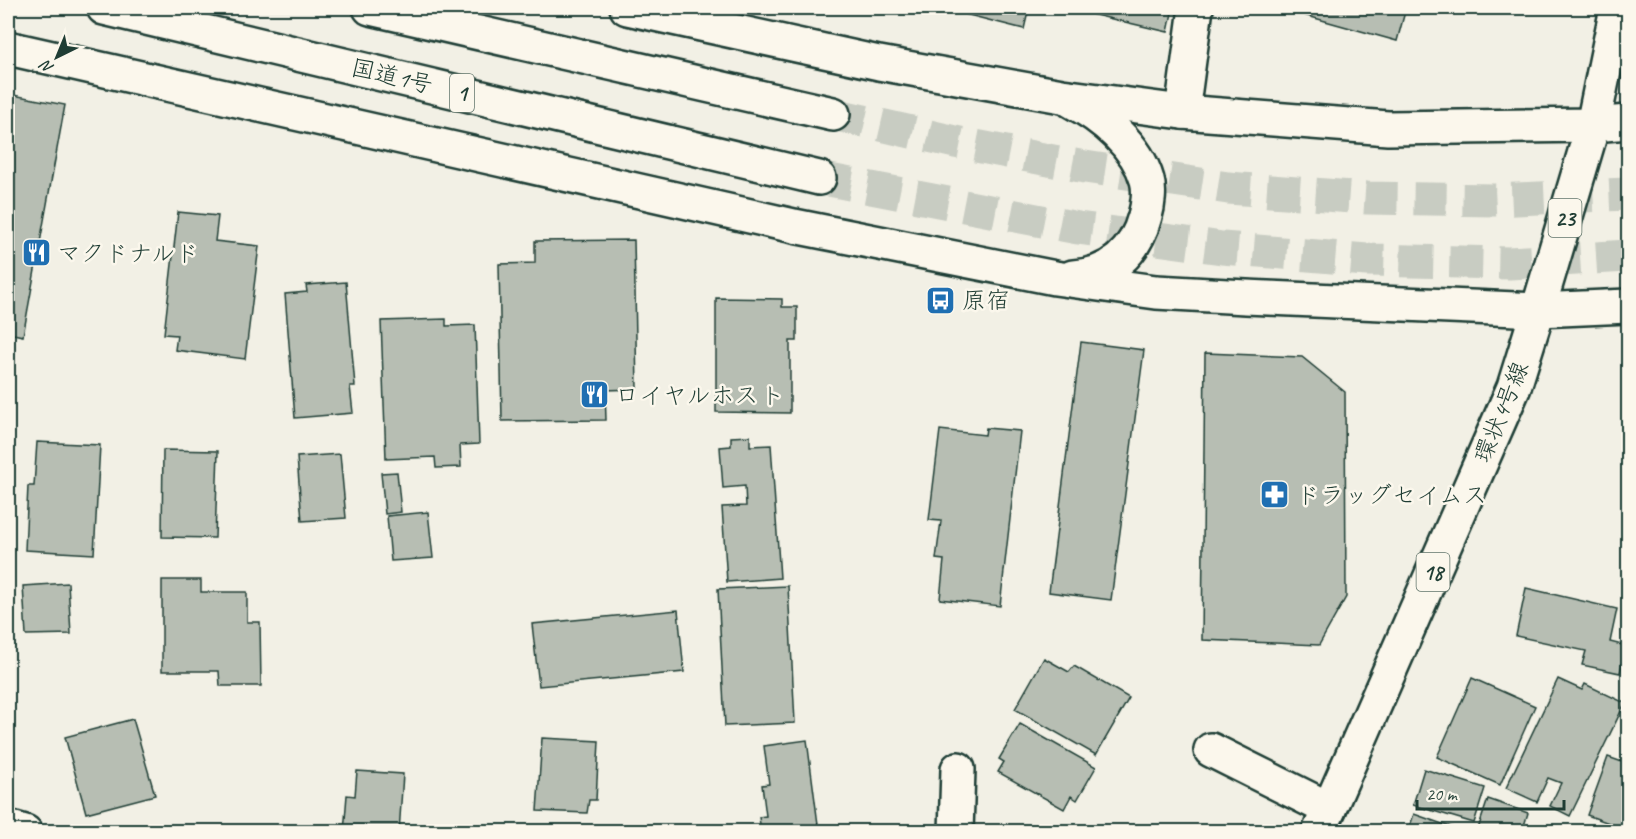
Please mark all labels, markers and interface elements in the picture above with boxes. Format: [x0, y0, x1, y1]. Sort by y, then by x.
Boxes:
north arrow [27, 27, 87, 87]
street label: 国道1号 [348, 52, 436, 100]
text: N [35, 54, 58, 78]
road number: 1 [450, 74, 474, 112]
road number: 23 [1548, 199, 1582, 237]
restaurant icon: マクドナルド [20, 237, 52, 269]
place label: マクドナルド [57, 238, 199, 268]
bus stop icon: 原宿 [925, 284, 957, 316]
place label: 原宿 [962, 285, 1010, 315]
street label: 環状4号線 [1467, 357, 1535, 467]
restaurant icon: ロイヤルホスト [578, 379, 610, 411]
place label: ロイヤルホスト [615, 380, 784, 410]
pharmacy icon: ドラッグセイムス [1259, 479, 1291, 511]
place label: ドラッグセイムス [1296, 480, 1487, 510]
road number: 18 [1416, 553, 1450, 591]
scale bar [1417, 773, 1564, 811]
text: 20 m [1426, 783, 1459, 805]

